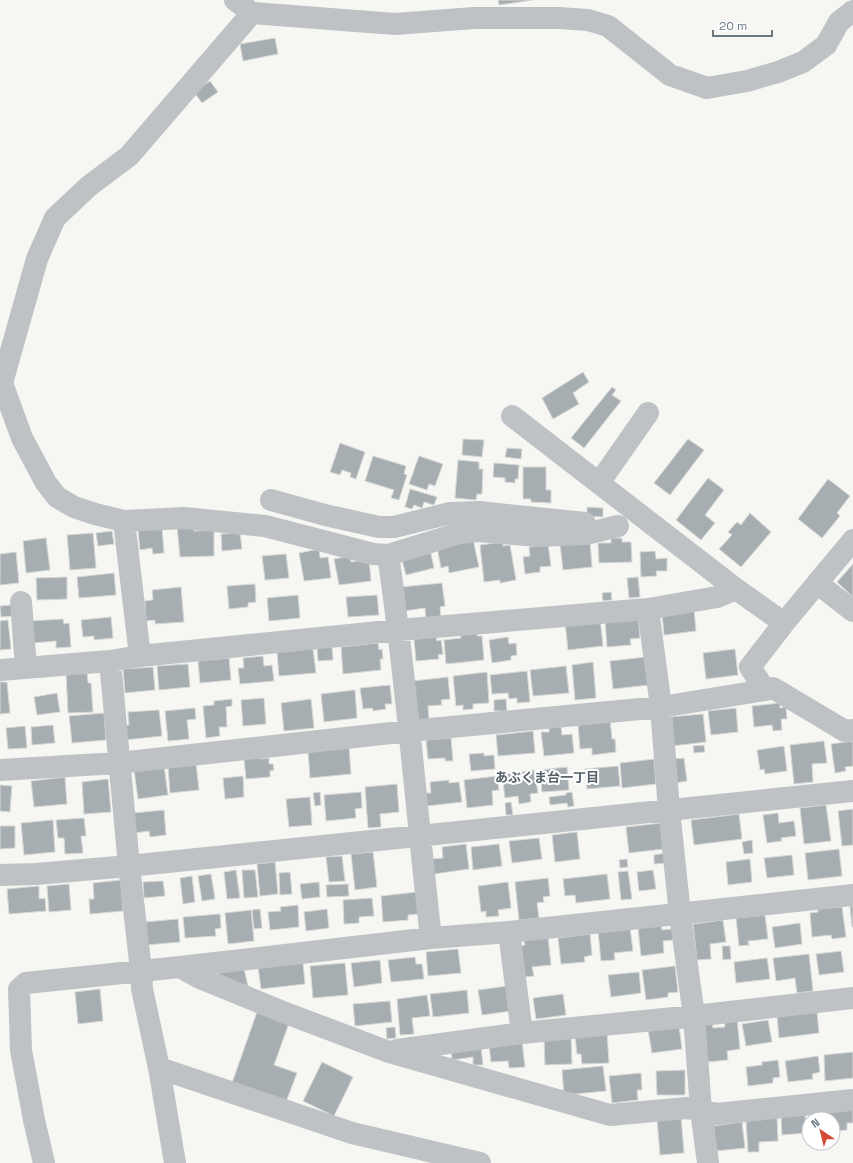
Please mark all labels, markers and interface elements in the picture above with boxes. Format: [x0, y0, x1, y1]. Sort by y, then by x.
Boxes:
scale bar [713, 12, 772, 38]
text: 20 m [719, 18, 747, 34]
district label: あぶくま台一丁目 [495, 769, 599, 786]
north arrow [801, 1111, 841, 1151]
text: N [808, 1115, 822, 1131]

